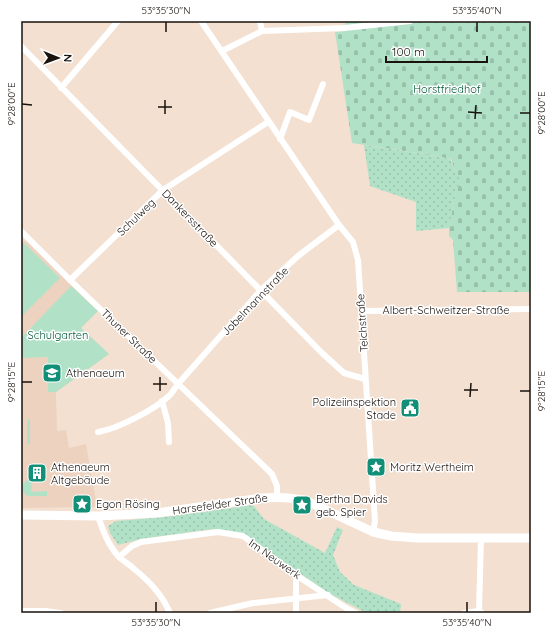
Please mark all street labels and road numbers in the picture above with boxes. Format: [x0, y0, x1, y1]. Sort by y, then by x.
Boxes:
street label: Dankersstraße [159, 186, 221, 250]
street label: Schulweg [114, 195, 158, 239]
street label: Jobelmannstraße [219, 264, 291, 338]
street label: Teichstraße [353, 293, 371, 353]
street label: Albert-Schweitzer-Straße [383, 303, 509, 317]
street label: Thuner Straße [98, 306, 160, 366]
street label: Harsefelder Straße [171, 490, 269, 518]
street label: Im Neuwerk [246, 536, 304, 582]

